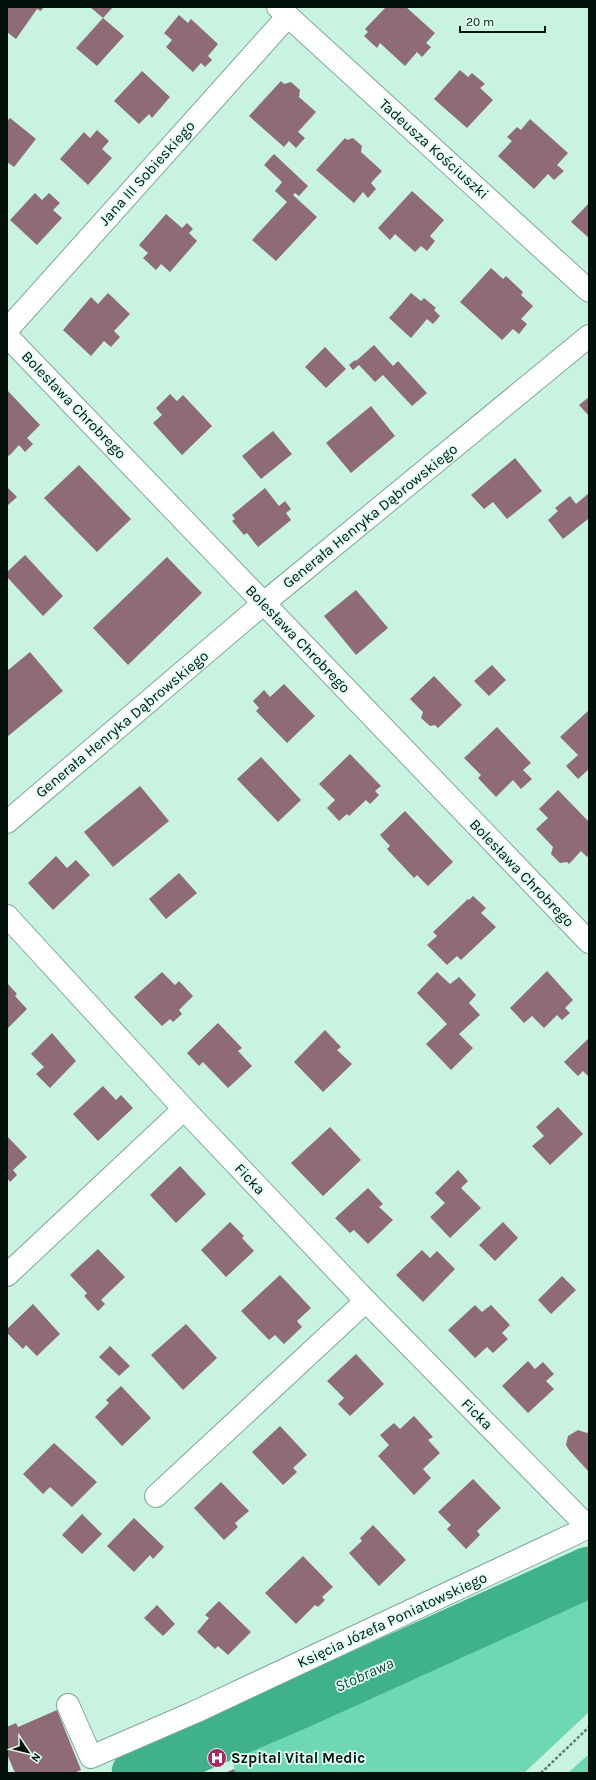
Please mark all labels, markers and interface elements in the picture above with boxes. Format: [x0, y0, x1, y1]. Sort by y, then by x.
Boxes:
scale bar [460, 8, 545, 34]
text: 20 m [466, 15, 494, 29]
street label: Tadeusza Kościuszki [375, 95, 493, 203]
street label: Jana III Sobieskiego [95, 117, 199, 229]
street label: Bolesława Chrobrego [18, 347, 130, 463]
street label: Generała Henryka Dąbrowskiego [279, 440, 461, 592]
street label: Bolesława Chrobrego [242, 581, 354, 697]
street label: Generała Henryka Dąbrowskiego [32, 646, 212, 802]
street label: Bolesława Chrobrego [466, 815, 578, 931]
street label: Ficka [231, 1159, 269, 1199]
street label: Ficka [458, 1395, 496, 1433]
street label: Księcia Józefa Poniatowskiego [294, 1568, 490, 1672]
water label: Stobrawa [332, 1653, 397, 1696]
north arrow [8, 1732, 48, 1772]
hospital icon: Szpital Vital Medic [206, 1747, 228, 1769]
place label: Szpital Vital Medic [231, 1749, 365, 1767]
text: N [28, 1750, 43, 1764]

